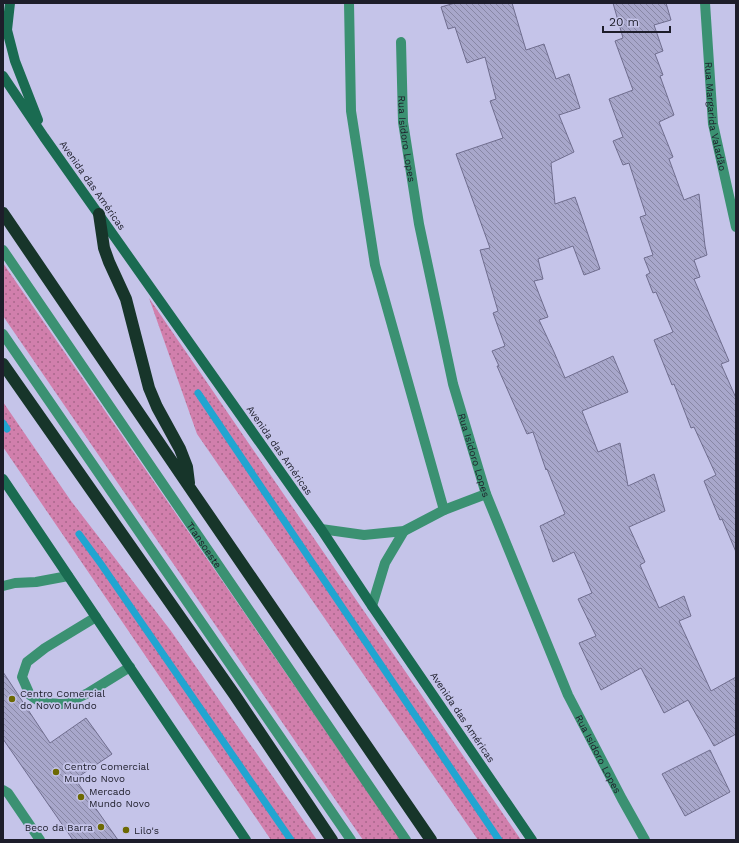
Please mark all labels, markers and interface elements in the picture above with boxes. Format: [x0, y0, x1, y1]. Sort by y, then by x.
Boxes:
scale bar [603, 8, 670, 34]
text: 20 m [609, 15, 639, 29]
street label: Rua Margarida Valadão [703, 61, 728, 172]
street label: Rua Isidoro Lopes [396, 95, 417, 183]
street label: Avenida das Américas [58, 138, 128, 232]
street label: Avenida das Américas [245, 403, 315, 497]
street label: Rua Isidoro Lopes [456, 412, 492, 499]
street label: Transoeste [184, 520, 224, 570]
street label: Avenida das Américas [428, 670, 497, 765]
place label: Centro Comercial do Novo Mundo [20, 688, 105, 711]
marker: Centro Comercial do Novo Mundo [7, 694, 17, 704]
street label: Rua Isidoro Lopes [573, 713, 623, 795]
place label: Centro Comercial Mundo Novo [64, 761, 149, 784]
marker: Centro Comercial Mundo Novo [51, 767, 61, 777]
place label: Mercado Mundo Novo [89, 786, 150, 809]
marker: Mercado Mundo Novo [76, 792, 86, 802]
place label: Beco da Barra [25, 822, 93, 833]
marker: Beco da Barra [96, 822, 106, 832]
marker: Lilo's [121, 825, 131, 835]
place label: Lilo's [134, 825, 159, 836]

